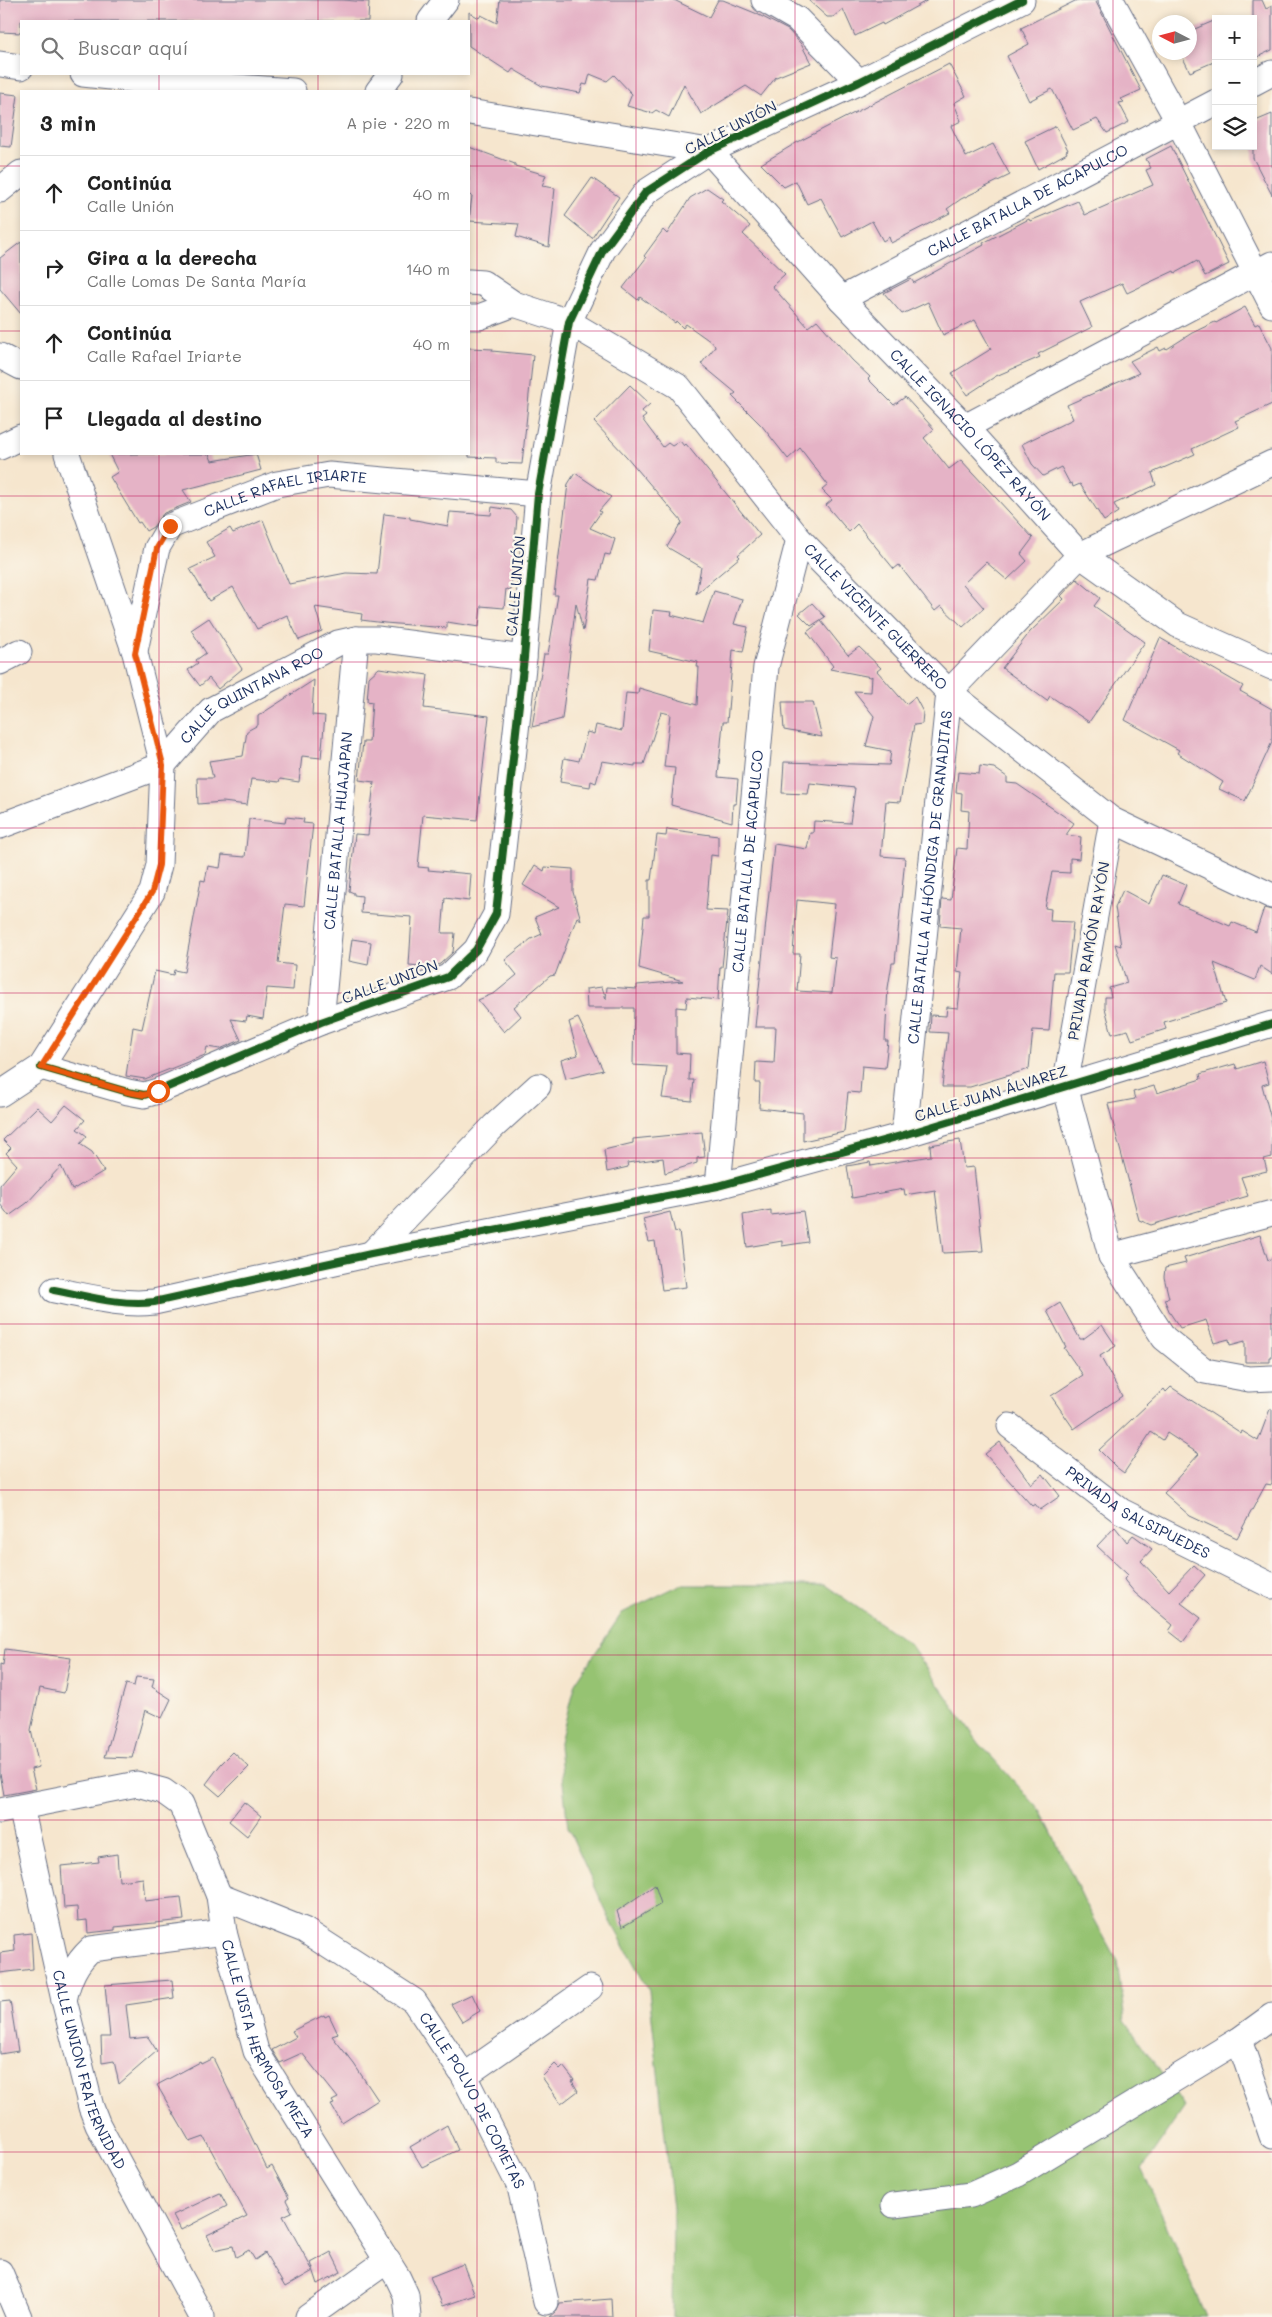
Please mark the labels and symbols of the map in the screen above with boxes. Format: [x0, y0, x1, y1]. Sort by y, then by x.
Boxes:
north arrow [1152, 15, 1197, 60]
street label: CALLE UNIÓN [681, 95, 780, 159]
street label: CALLE BATALLA DE ACAPULCO [924, 139, 1131, 261]
street label: CALLE IGNACIO LÓPEZ RAYÓN [886, 344, 1056, 525]
street label: CALLE RAFAEL IRIARTE [200, 464, 368, 521]
route end [159, 515, 182, 538]
street label: CALLE UNIÓN [501, 535, 529, 637]
street label: CALLE VICENTE GUERRERO [800, 539, 953, 694]
street label: CALLE QUINTANA ROO [175, 641, 327, 748]
street label: CALLE BATALLA ALHÓNDIGA DE GRANADITAS [902, 709, 956, 1045]
street label: CALLE BATALLA HUAJAPAN [318, 731, 356, 931]
street label: CALLE BATALLA DE ACAPULCO [727, 749, 767, 974]
street label: PRIVADA RAMÓN RAYÓN [1062, 860, 1114, 1042]
street label: CALLE UNIÓN [339, 954, 440, 1008]
street label: CALLE JUAN ÁLVAREZ [912, 1060, 1070, 1126]
route start [147, 1080, 170, 1103]
street label: PRIVADA SALSIPUEDES [1062, 1461, 1214, 1563]
street label: CALLE VISTA HERMOSA MEZA [217, 1937, 319, 2142]
street label: CALLE UNION FRATERNIDAD [49, 1968, 131, 2173]
street label: CALLE POLVO DE COMETAS [415, 2008, 530, 2192]

